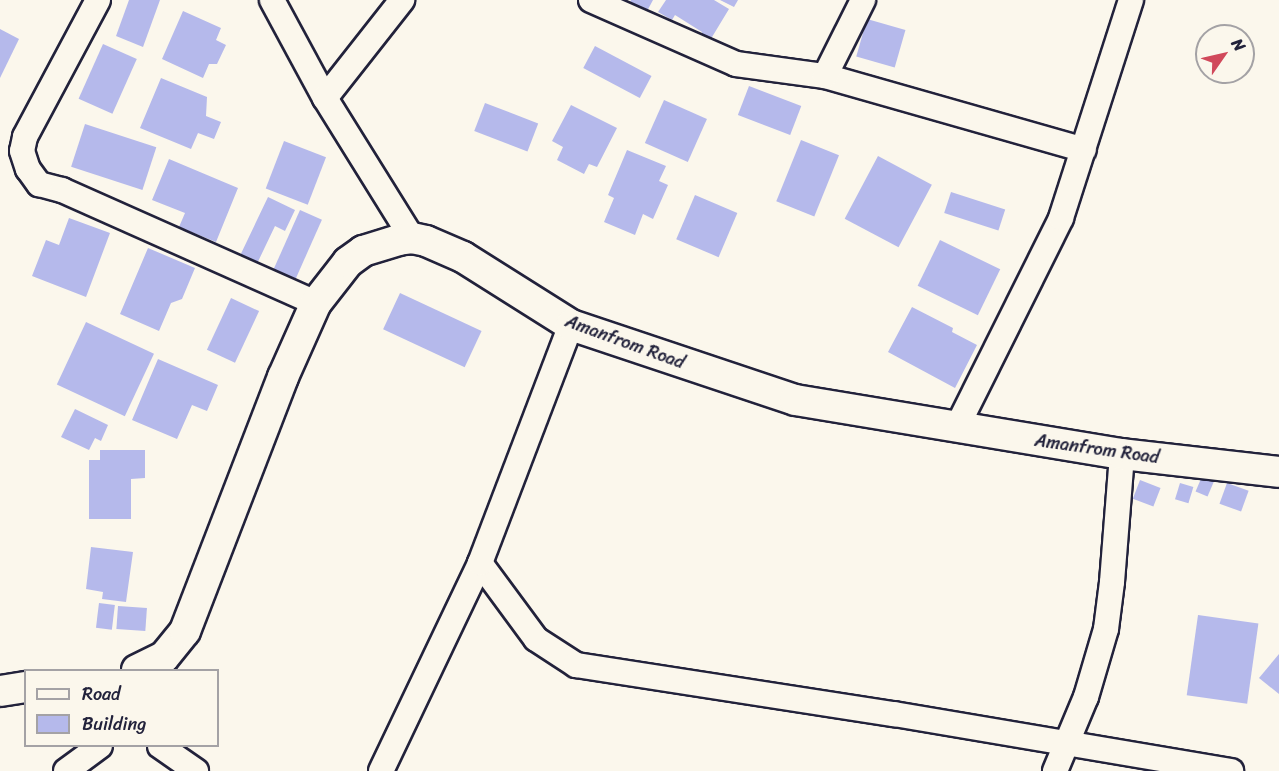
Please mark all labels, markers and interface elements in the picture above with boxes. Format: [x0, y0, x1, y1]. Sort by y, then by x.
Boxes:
north arrow [1195, 24, 1255, 84]
text: N [1224, 32, 1254, 57]
street label: Amanfrom Road [562, 310, 688, 374]
street label: Amanfrom Road [1033, 430, 1161, 468]
legend [24, 669, 219, 747]
text: Road [82, 678, 121, 710]
text: Building [82, 708, 146, 740]

